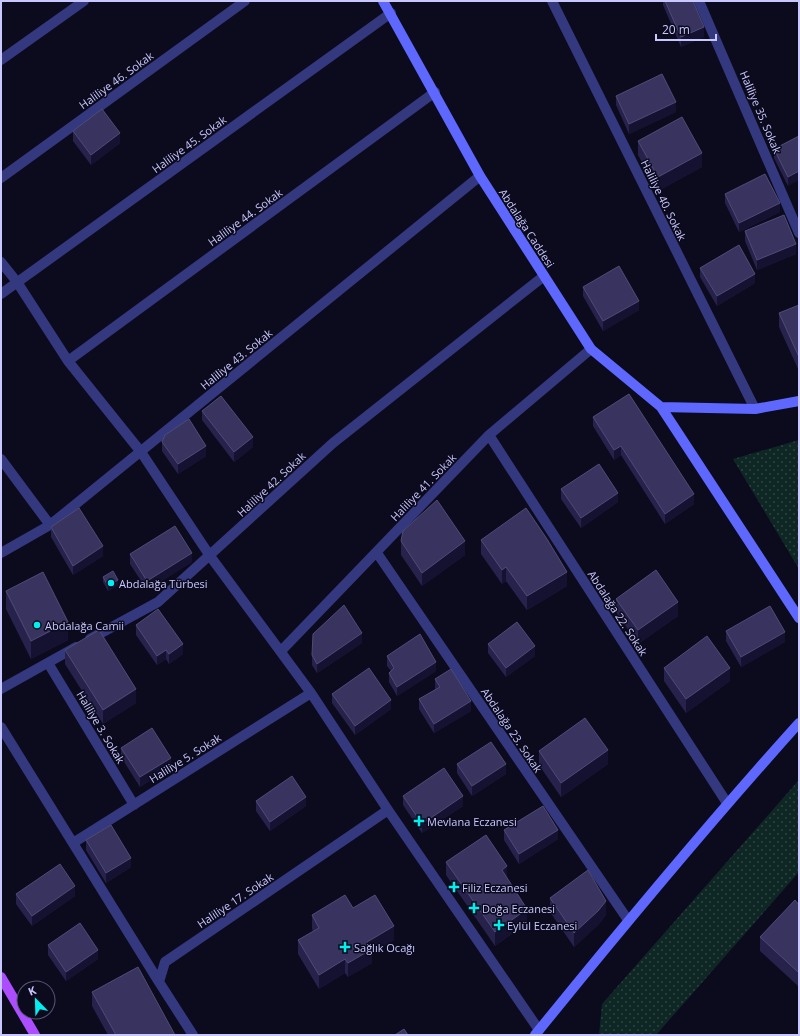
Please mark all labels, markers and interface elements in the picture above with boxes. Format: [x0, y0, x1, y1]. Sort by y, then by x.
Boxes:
scale bar [656, 16, 716, 42]
text: 20 m [662, 21, 690, 38]
street label: Haliliye 46. Sokak [76, 48, 156, 112]
street label: Haliliye 35. Sokak [737, 68, 785, 156]
street label: Haliliye 45. Sokak [149, 112, 229, 176]
street label: Haliliye 40. Sokak [638, 157, 690, 243]
street label: Haliliye 44. Sokak [205, 185, 285, 249]
street label: Abdalağa Caddesi [496, 186, 558, 270]
street label: Haliliye 43. Sokak [197, 325, 275, 393]
street label: Haliliye 42. Sokak [234, 448, 309, 520]
street label: Haliliye 41. Sokak [387, 450, 459, 524]
street label: Abdalağa 22. Sokak [585, 567, 651, 659]
place label: Abdalağa Türbesi [119, 576, 208, 591]
marker: Abdalağa Türbesi [106, 578, 116, 588]
place label: Abdalağa Camii [45, 618, 124, 633]
marker: Abdalağa Camii [32, 620, 42, 630]
street label: Abdalağa 23. Sokak [478, 685, 546, 775]
street label: Haliliye 3. Sokak [73, 688, 129, 766]
street label: Haliliye 5. Sokak [146, 730, 224, 786]
place label: Mevlana Eczanesi [427, 814, 517, 829]
marker: Mevlana Eczanesi [414, 816, 424, 826]
street label: Haliliye 17. Sokak [194, 869, 276, 931]
place label: Filiz Eczanesi [462, 880, 528, 895]
marker: Filiz Eczanesi [449, 882, 459, 892]
place label: Doğa Eczanesi [482, 901, 555, 916]
marker: Doğa Eczanesi [469, 903, 479, 913]
place label: Eylül Eczanesi [507, 918, 577, 933]
marker: Eylül Eczanesi [494, 920, 504, 930]
place label: Sağlık Ocağı [354, 940, 415, 955]
marker: Sağlık Ocağı [339, 941, 351, 953]
north arrow [16, 980, 56, 1020]
text: K [26, 982, 39, 999]

